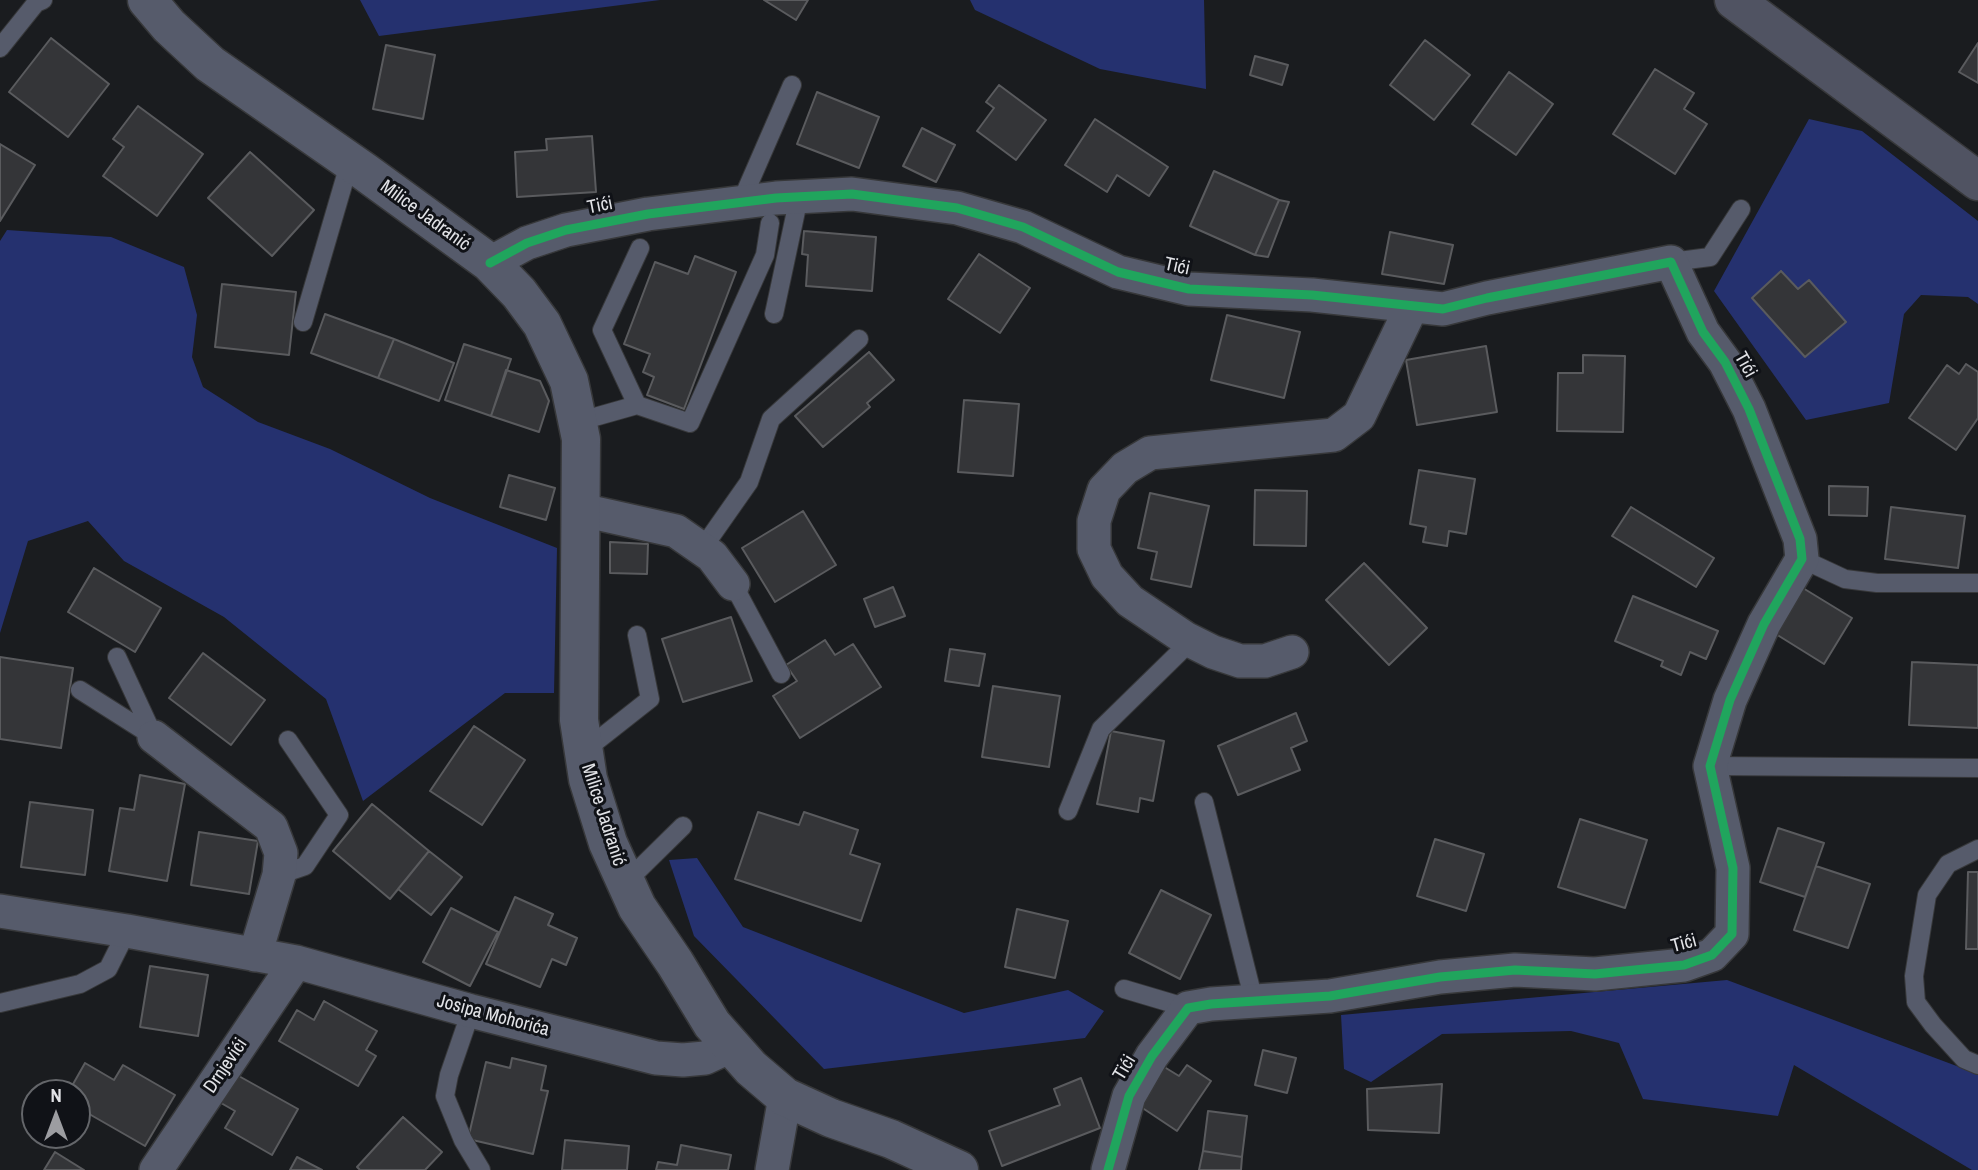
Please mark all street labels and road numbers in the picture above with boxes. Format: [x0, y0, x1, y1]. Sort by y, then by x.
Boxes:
street label: Milice Jadranić [376, 176, 474, 256]
street label: Tići [585, 192, 615, 220]
street label: Tići [1162, 253, 1192, 281]
street label: Tići [1729, 348, 1761, 382]
street label: Milice Jadranić [576, 761, 630, 869]
street label: Tići [1669, 930, 1699, 958]
street label: Josipa Mohorića [434, 990, 552, 1042]
street label: Drnjevići [199, 1034, 253, 1098]
street label: Tići [1109, 1051, 1141, 1085]

